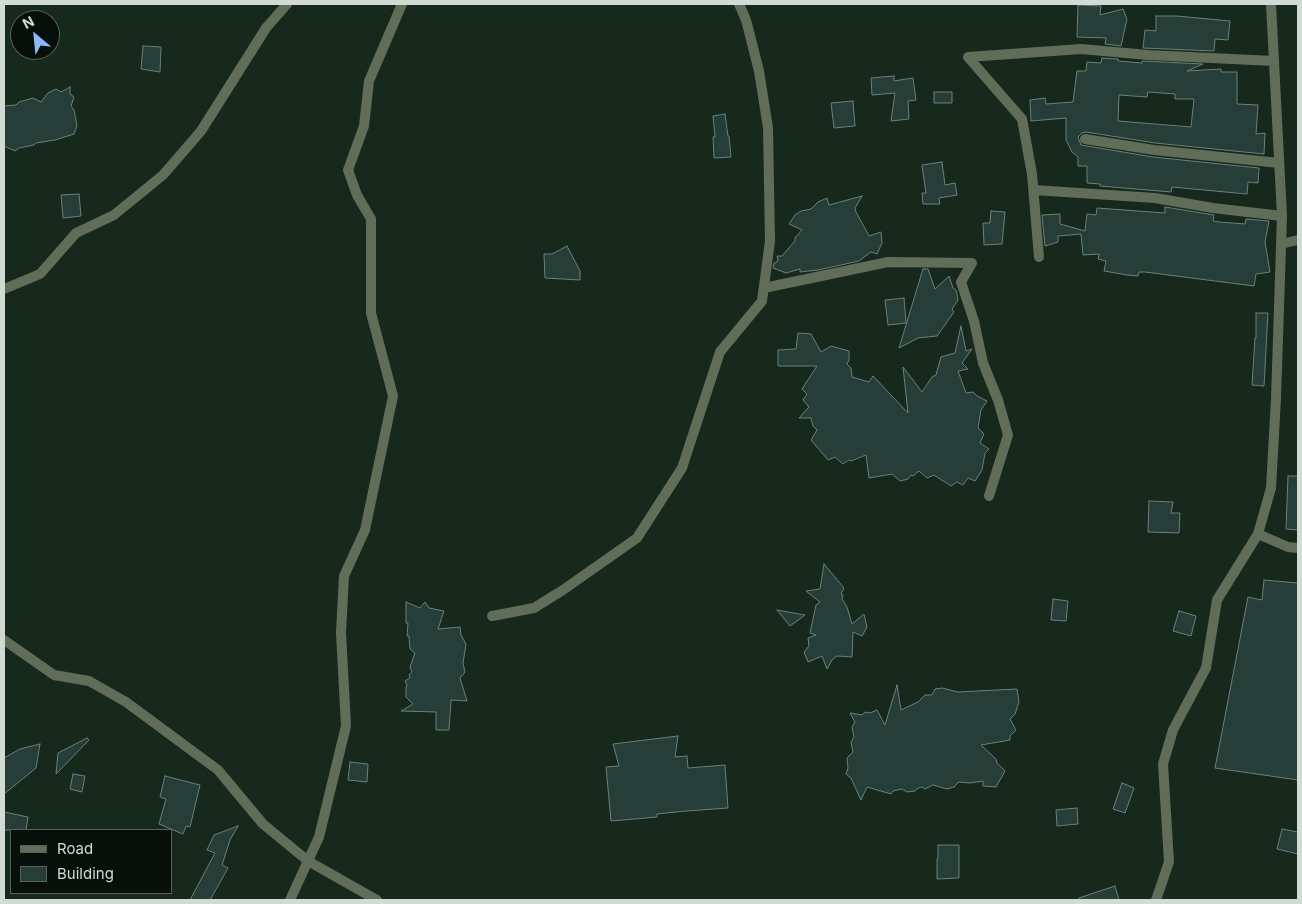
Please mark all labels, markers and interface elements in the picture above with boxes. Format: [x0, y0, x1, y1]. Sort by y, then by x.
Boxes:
north arrow [10, 10, 60, 60]
text: N [19, 12, 37, 32]
legend [10, 829, 172, 894]
text: Road [57, 839, 93, 858]
text: Building [57, 864, 114, 883]

